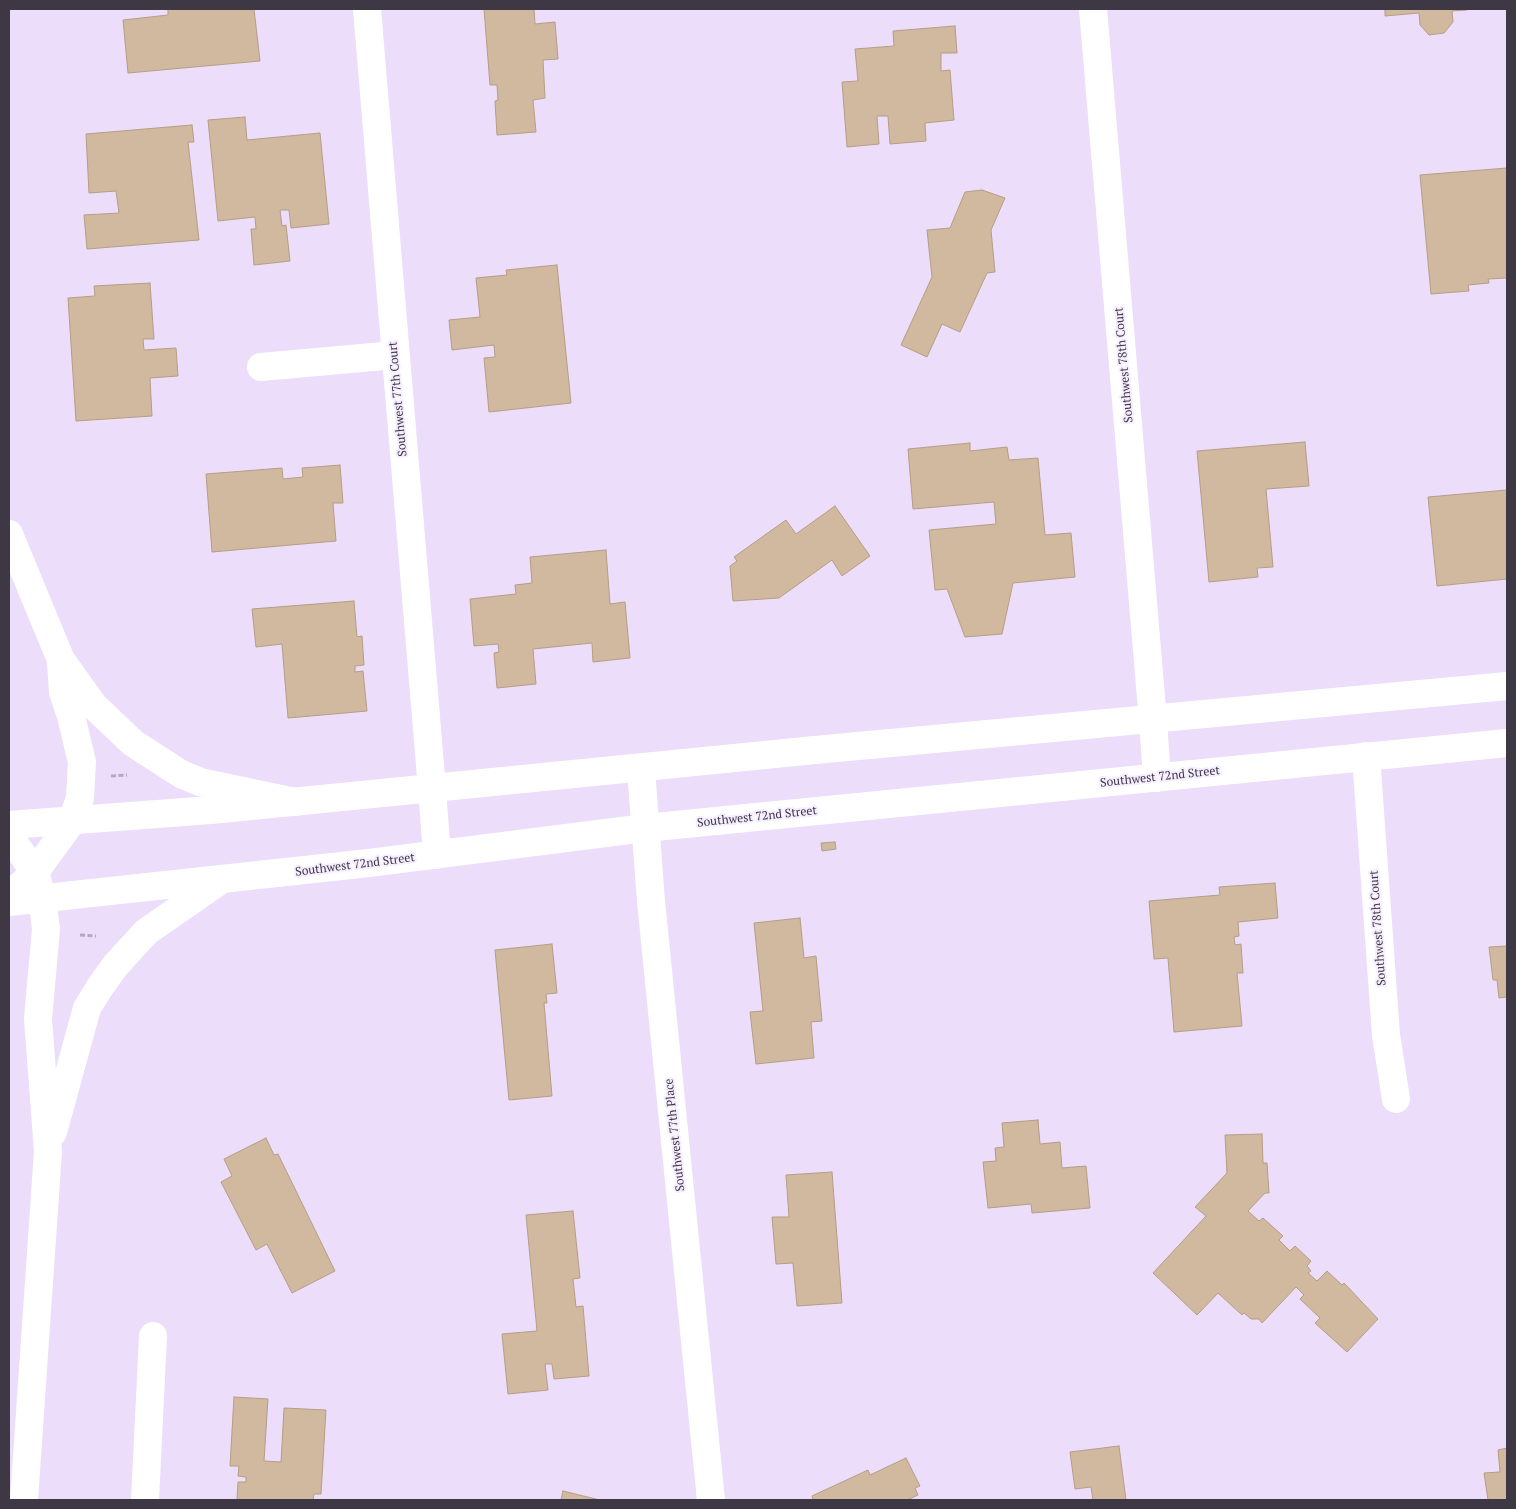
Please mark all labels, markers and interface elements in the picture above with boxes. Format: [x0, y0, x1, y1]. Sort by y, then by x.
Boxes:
street label: Southwest 78th Court [1112, 307, 1136, 423]
street label: Southwest 77th Court [386, 341, 410, 457]
street label: Southwest 72nd Street [1099, 764, 1221, 790]
street label: Southwest 72nd Street [696, 804, 818, 830]
street label: Southwest 72nd Street [294, 851, 416, 879]
street label: Southwest 78th Court [1367, 870, 1389, 986]
street label: Southwest 77th Place [662, 1078, 688, 1192]

